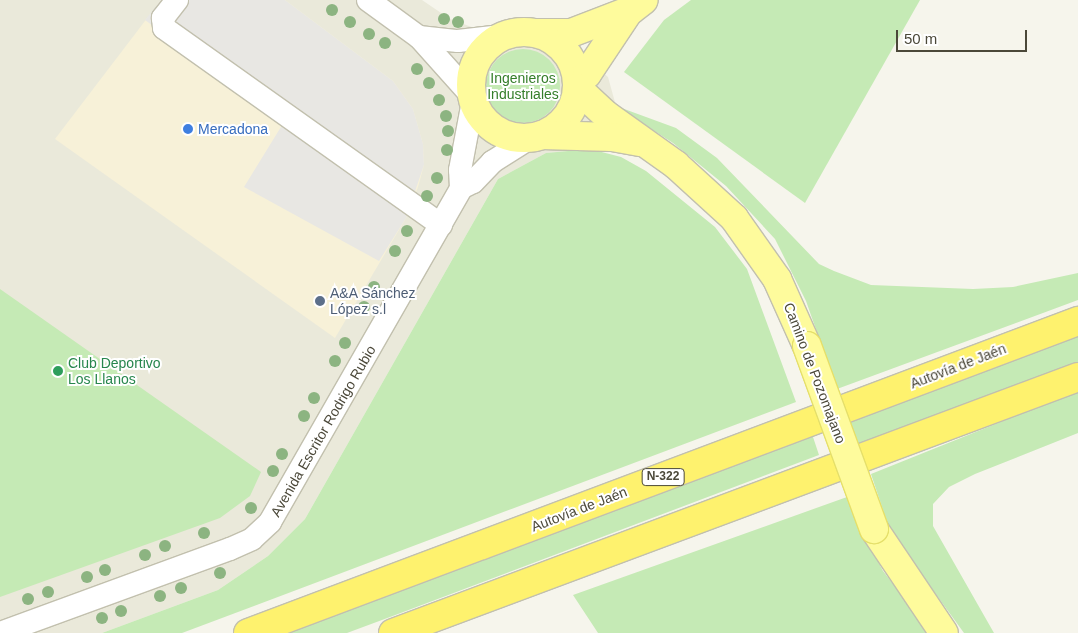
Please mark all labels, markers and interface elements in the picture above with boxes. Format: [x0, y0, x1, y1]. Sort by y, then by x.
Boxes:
scale bar [898, 20, 1029, 52]
text: 50 m [904, 30, 937, 47]
park label: Ingenieros Industriales [487, 70, 559, 102]
place label: Mercadona [198, 121, 268, 137]
marker: Mercadona [182, 123, 194, 135]
place label: A&A Sánchez López s.l [330, 285, 416, 318]
marker: A&A Sánchez López s.l [314, 295, 326, 307]
street label: Camino de Pozomajano [780, 300, 850, 446]
street label: Autovía de Jaén [908, 340, 1008, 392]
street label: Avenida Escritor Rodrigo Rubio [267, 342, 379, 520]
place label: Club Deportivo Los Llanos [68, 355, 161, 388]
marker: Club Deportivo Los Llanos [52, 365, 64, 377]
road number: N-322 [640, 468, 686, 487]
street label: Autovía de Jaén [529, 483, 629, 535]

